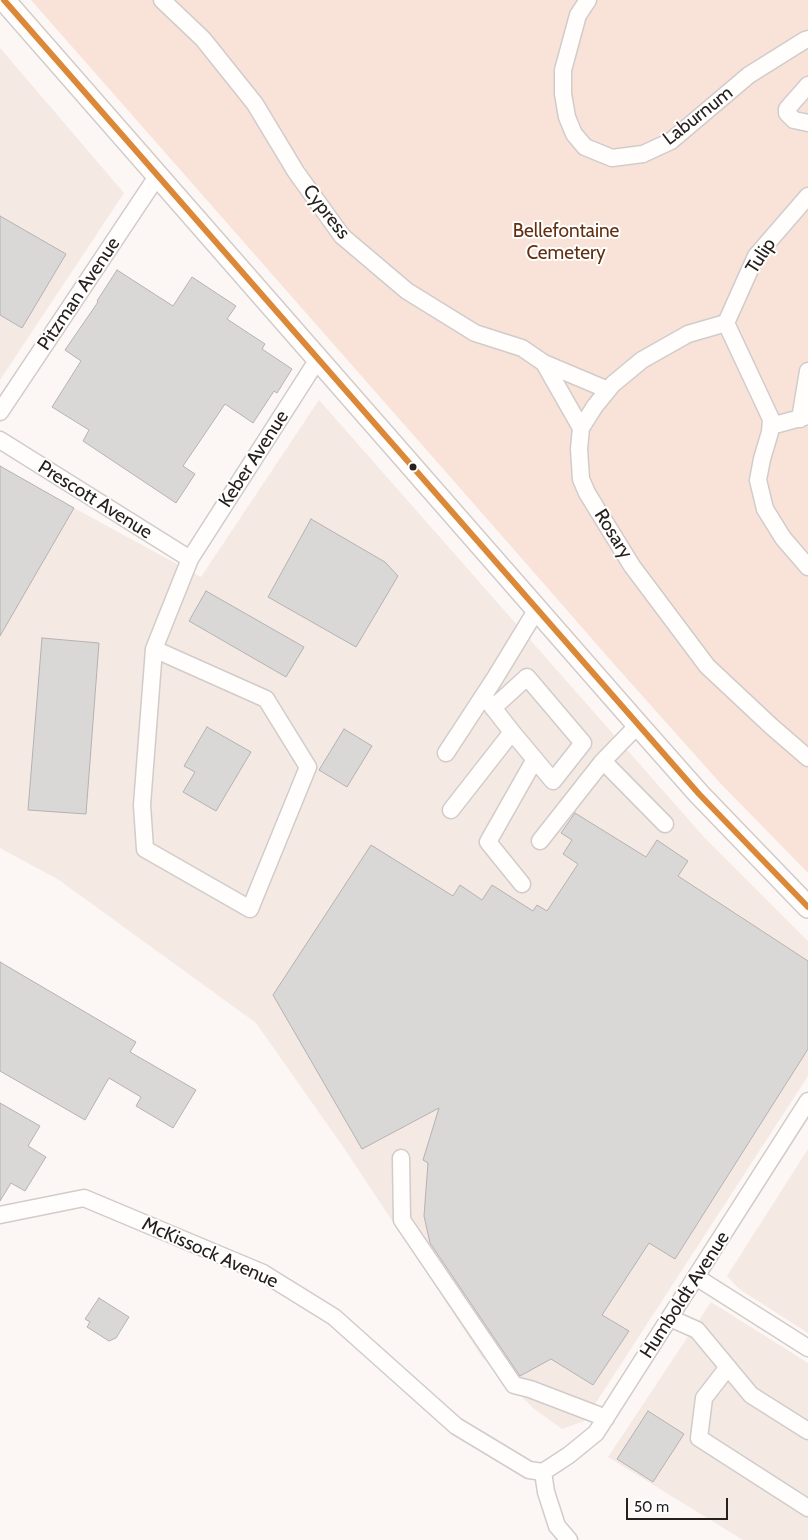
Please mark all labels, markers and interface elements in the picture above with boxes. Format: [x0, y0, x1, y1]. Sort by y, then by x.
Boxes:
street label: Laburnum [659, 82, 737, 150]
street label: Cypress [298, 180, 354, 244]
park label: Bellefontaine Cemetery [513, 220, 619, 264]
street label: Pitzman Avenue [33, 233, 125, 355]
street label: Tulip [741, 234, 781, 278]
street label: Keber Avenue [214, 406, 294, 512]
street label: Prescott Avenue [34, 456, 156, 544]
unlabelled marker [408, 462, 418, 472]
street label: Rosary [589, 505, 637, 563]
street label: McKissock Avenue [138, 1213, 282, 1293]
street label: Humboldt Avenue [635, 1227, 735, 1363]
scale bar [628, 1488, 730, 1520]
text: 50 m [634, 1498, 669, 1516]

